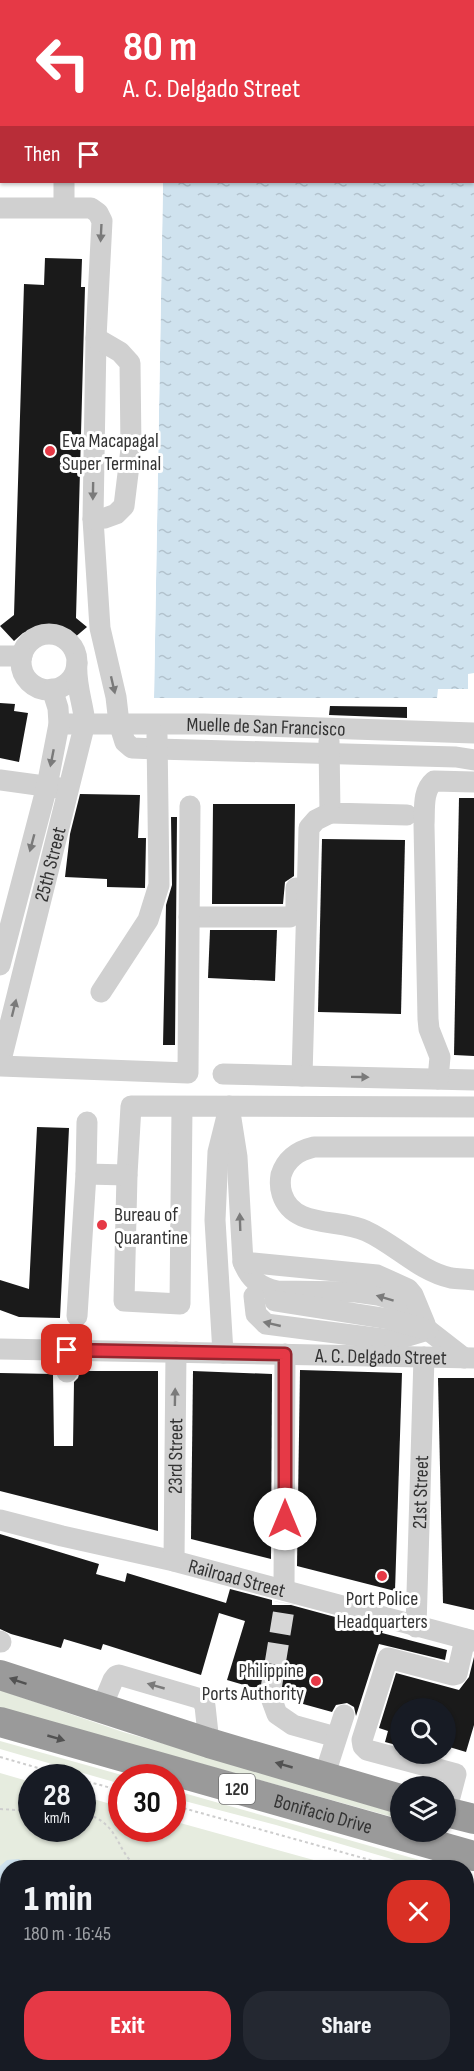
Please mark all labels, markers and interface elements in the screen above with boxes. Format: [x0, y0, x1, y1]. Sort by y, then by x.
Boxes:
text: 80 m [123, 22, 197, 73]
icon: left [24, 24, 102, 102]
text: A. C. Delgado Street [123, 73, 300, 105]
icon: arrive [72, 138, 105, 171]
text: Then [24, 141, 60, 168]
one-way arrow [97, 224, 106, 243]
place label: Eva Macapagal Super Terminal [62, 429, 161, 476]
marker: Eva Macapagal Super Terminal [43, 444, 57, 458]
one-way arrow [89, 482, 98, 501]
one-way arrow [108, 675, 118, 694]
street label: Muelle de San Francisco [186, 713, 346, 742]
one-way arrow [47, 749, 56, 768]
street label: 25th Street [30, 824, 72, 904]
one-way arrow [27, 834, 36, 852]
one-way arrow [10, 999, 20, 1017]
one-way arrow [351, 1072, 370, 1082]
place label: Bureau of Quarantine [114, 1203, 188, 1250]
one-way arrow [235, 1212, 245, 1231]
marker: Bureau of Quarantine [95, 1218, 109, 1232]
one-way arrow [376, 1293, 394, 1302]
one-way arrow [262, 1319, 281, 1328]
pin [41, 1324, 92, 1375]
icon: arrive [50, 1333, 83, 1366]
street label: A. C. Delgado Street [314, 1344, 447, 1370]
one-way arrow [171, 1388, 180, 1407]
street label: 23rd Street [164, 1418, 188, 1494]
street label: 21st Street [408, 1455, 434, 1529]
position arrow [253, 1487, 317, 1551]
street label: Railroad Street [186, 1554, 288, 1603]
marker: Port Police Headquarters [375, 1569, 389, 1583]
place label: Port Police Headquarters [336, 1587, 428, 1634]
place label: Philippine Ports Authority [202, 1659, 304, 1706]
marker: Philippine Ports Authority [309, 1674, 323, 1688]
one-way arrow [9, 1676, 27, 1685]
one-way arrow [147, 1681, 165, 1690]
map controls [390, 1698, 456, 1842]
button: search [390, 1698, 456, 1764]
one-way arrow [47, 1734, 65, 1743]
one-way arrow [275, 1760, 293, 1769]
speed limit sign: 30 [108, 1764, 186, 1842]
road number: 120 [219, 1774, 255, 1804]
button: layers [390, 1776, 456, 1842]
text: 28 [43, 1778, 71, 1814]
street label: Bonifacio Drive [271, 1789, 375, 1840]
text: km/h [44, 1809, 70, 1828]
text: 1 min [24, 1878, 92, 1921]
button: close [387, 1880, 450, 1943]
text: 180 m · 16:45 [24, 1922, 111, 1946]
button: Exit [24, 1991, 231, 2060]
button: Share [243, 1991, 450, 2060]

